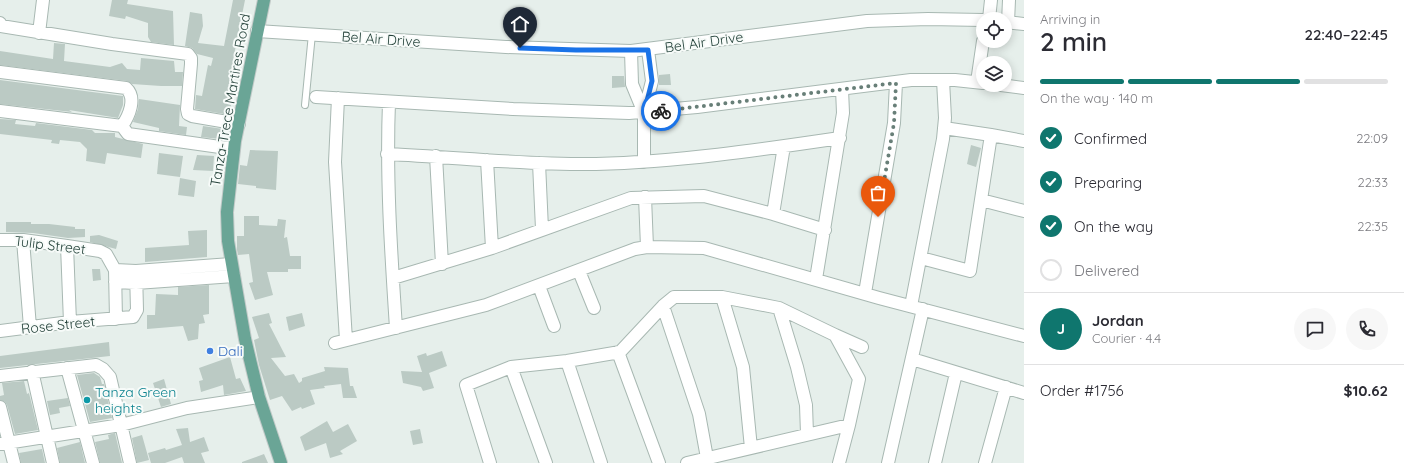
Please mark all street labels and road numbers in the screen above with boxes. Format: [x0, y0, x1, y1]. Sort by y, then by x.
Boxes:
street label: Tanza-Trece Martires Road [206, 12, 254, 188]
street label: Bel Air Drive [341, 27, 421, 51]
street label: Bel Air Drive [664, 28, 744, 56]
street label: Tulip Street [13, 232, 87, 258]
street label: Rose Street [20, 312, 96, 338]

